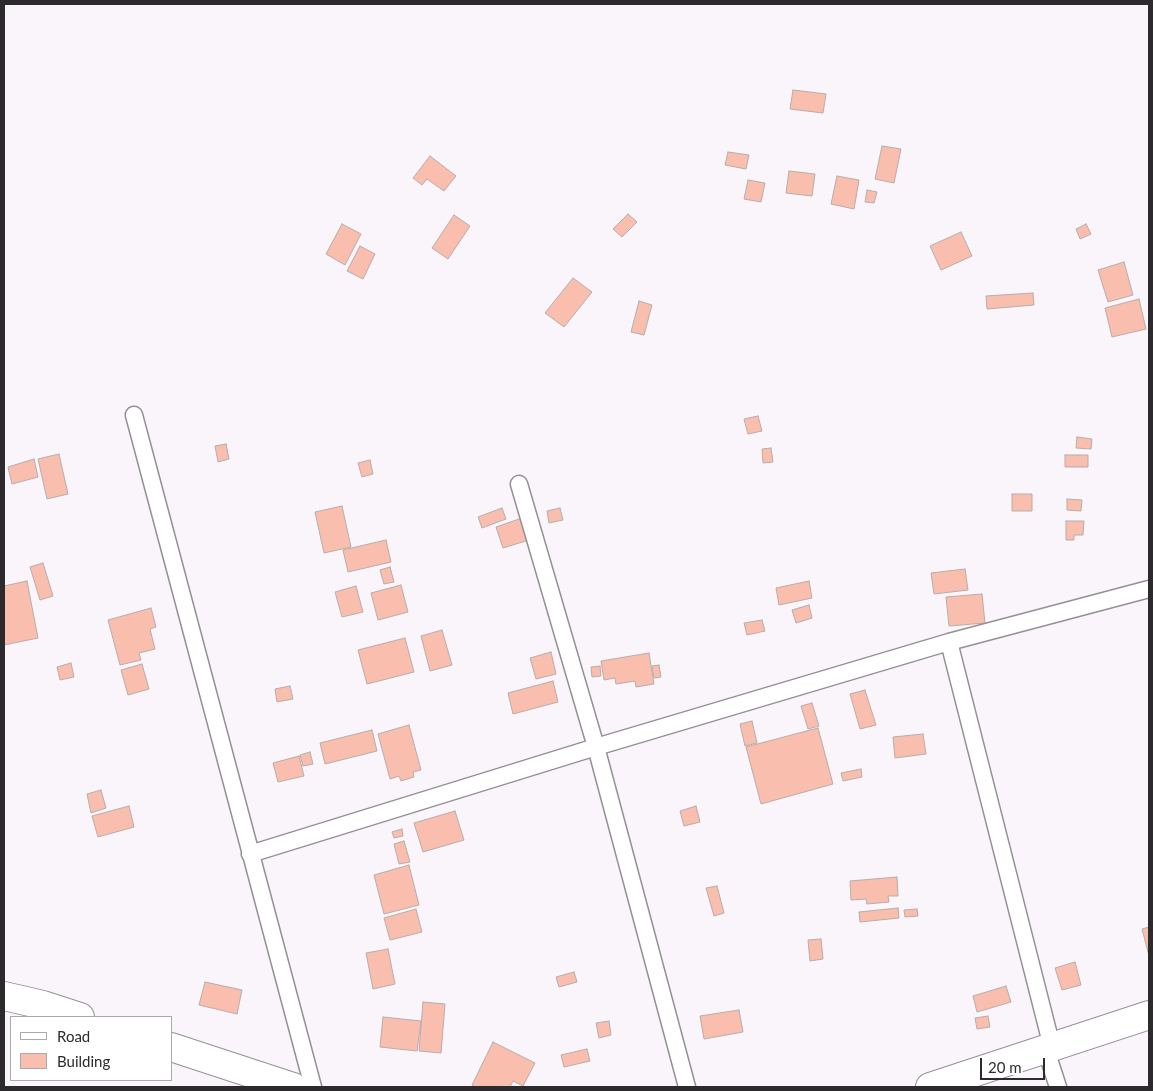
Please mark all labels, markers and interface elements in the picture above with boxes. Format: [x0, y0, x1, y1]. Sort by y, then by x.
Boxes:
legend [10, 1016, 172, 1081]
text: Road [57, 1027, 90, 1045]
scale bar [983, 1048, 1048, 1080]
text: Building [57, 1052, 110, 1070]
text: 20 m [988, 1058, 1022, 1076]

